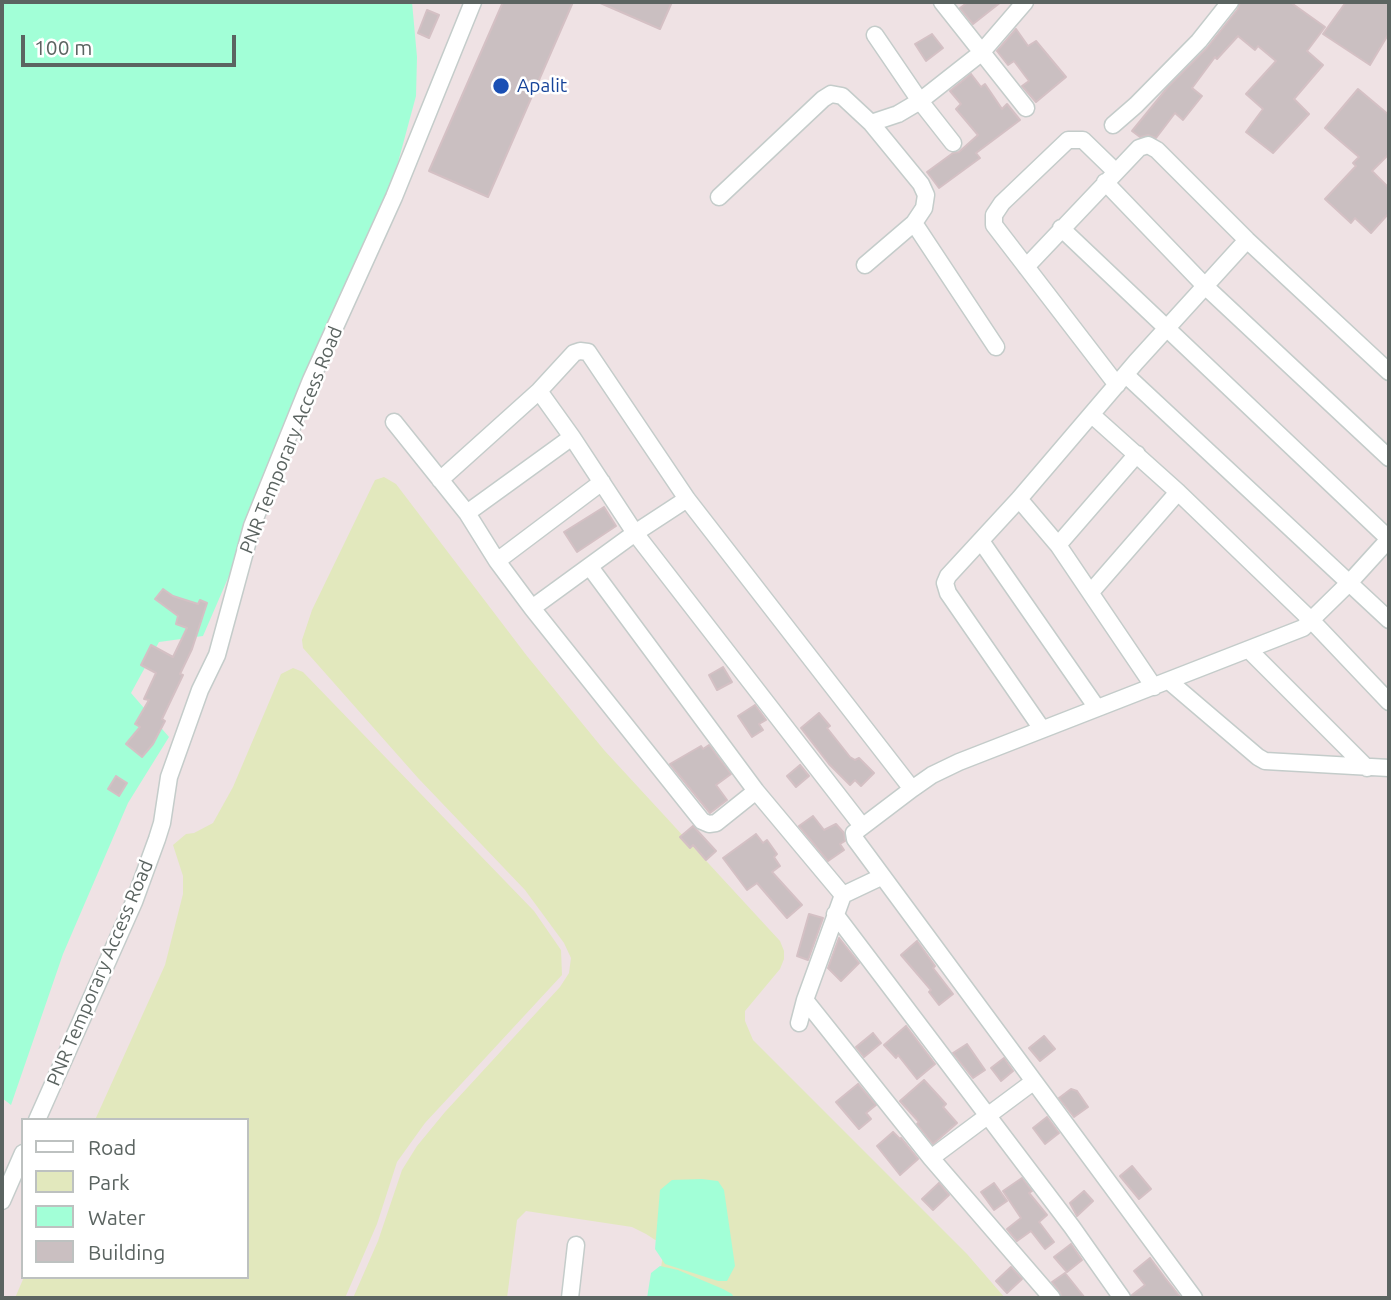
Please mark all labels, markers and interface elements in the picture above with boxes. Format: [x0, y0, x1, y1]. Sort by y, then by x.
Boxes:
scale bar [24, 21, 240, 65]
text: 100 m [34, 35, 92, 59]
place label: Apalit [517, 75, 567, 97]
marker: Apalit [491, 76, 511, 96]
street label: PNR Temporary Access Road [235, 323, 347, 557]
street label: PNR Temporary Access Road [42, 857, 158, 1089]
legend [21, 1118, 248, 1279]
text: Road [88, 1135, 136, 1159]
text: Park [88, 1170, 130, 1194]
text: Water [88, 1205, 146, 1229]
text: Building [88, 1240, 165, 1264]

